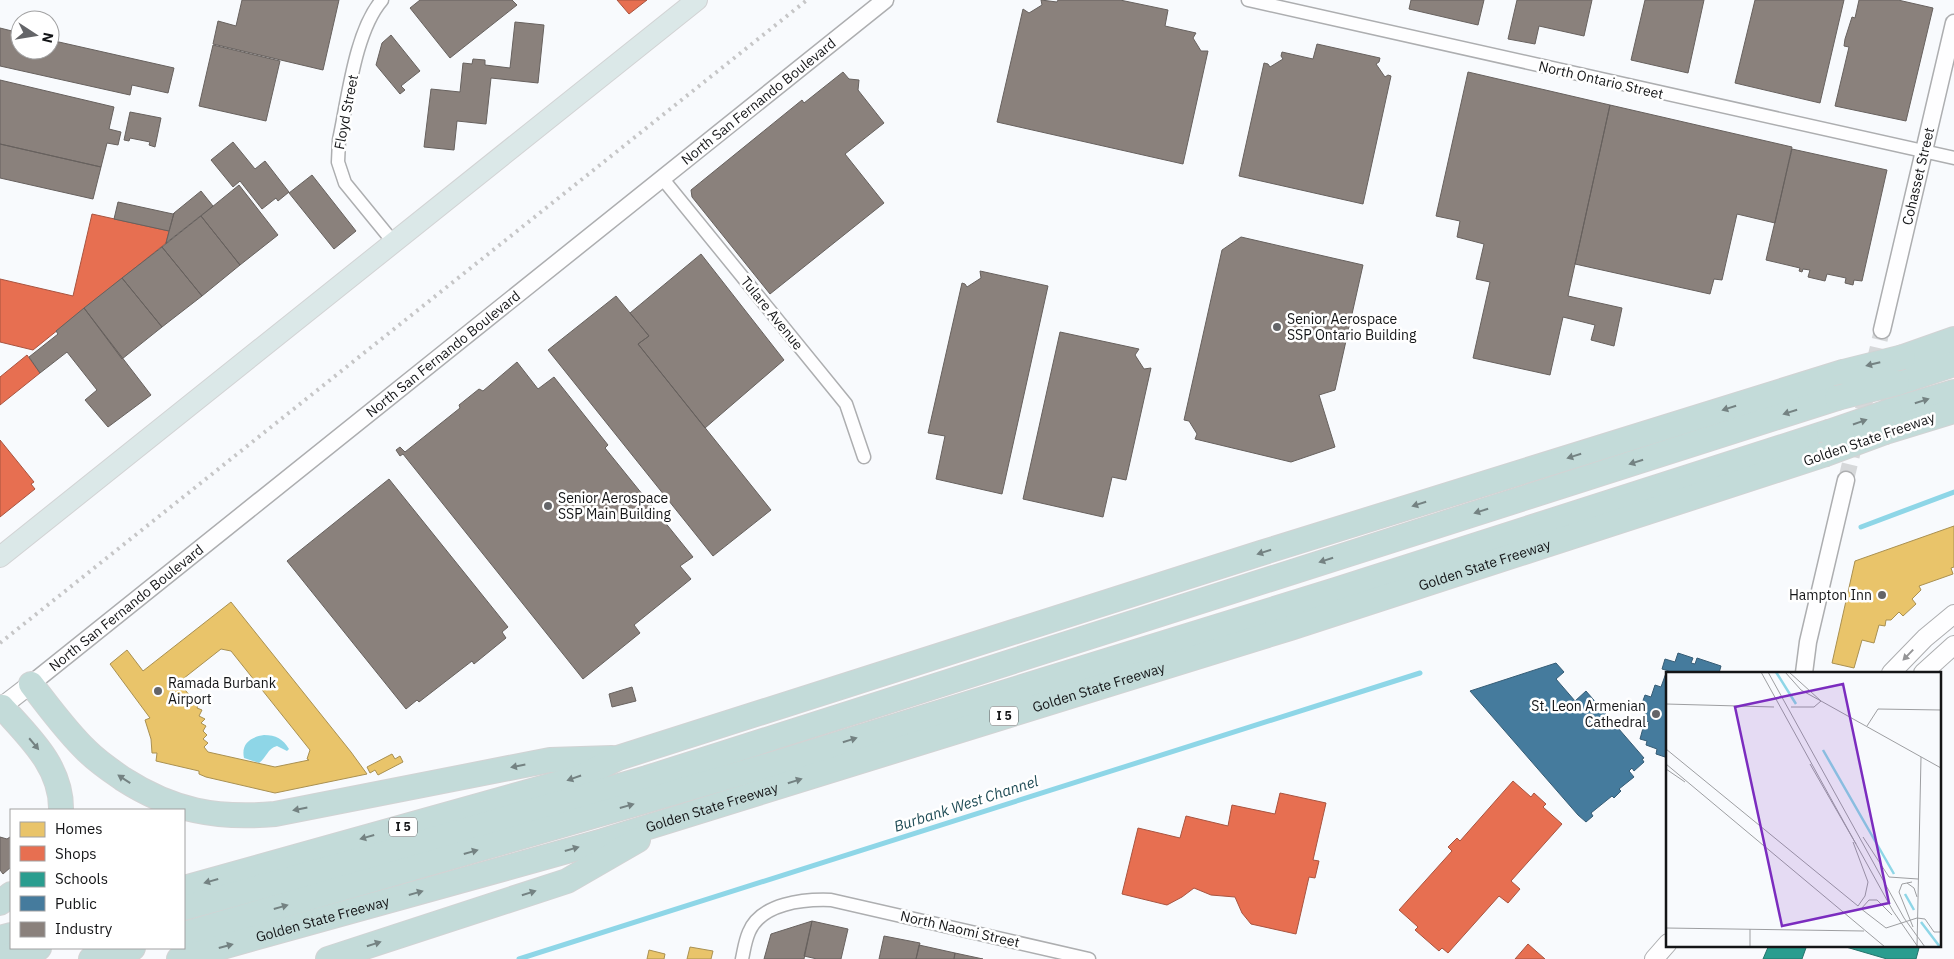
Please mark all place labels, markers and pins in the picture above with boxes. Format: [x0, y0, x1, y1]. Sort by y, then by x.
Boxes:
place label: Senior Aerospace SSP Ontario Building [1287, 310, 1417, 344]
marker: Senior Aerospace SSP Ontario Building [1271, 321, 1283, 333]
place label: Senior Aerospace SSP Main Building [558, 489, 671, 523]
marker: Senior Aerospace SSP Main Building [542, 500, 554, 512]
place label: Hampton Inn [1789, 586, 1872, 604]
marker: Hampton Inn [1876, 589, 1888, 601]
place label: Ramada Burbank Airport [168, 674, 277, 708]
marker: Ramada Burbank Airport [152, 685, 164, 697]
place label: St. Leon Armenian Cathedral [1531, 697, 1646, 731]
marker: St. Leon Armenian Cathedral [1650, 708, 1662, 720]

